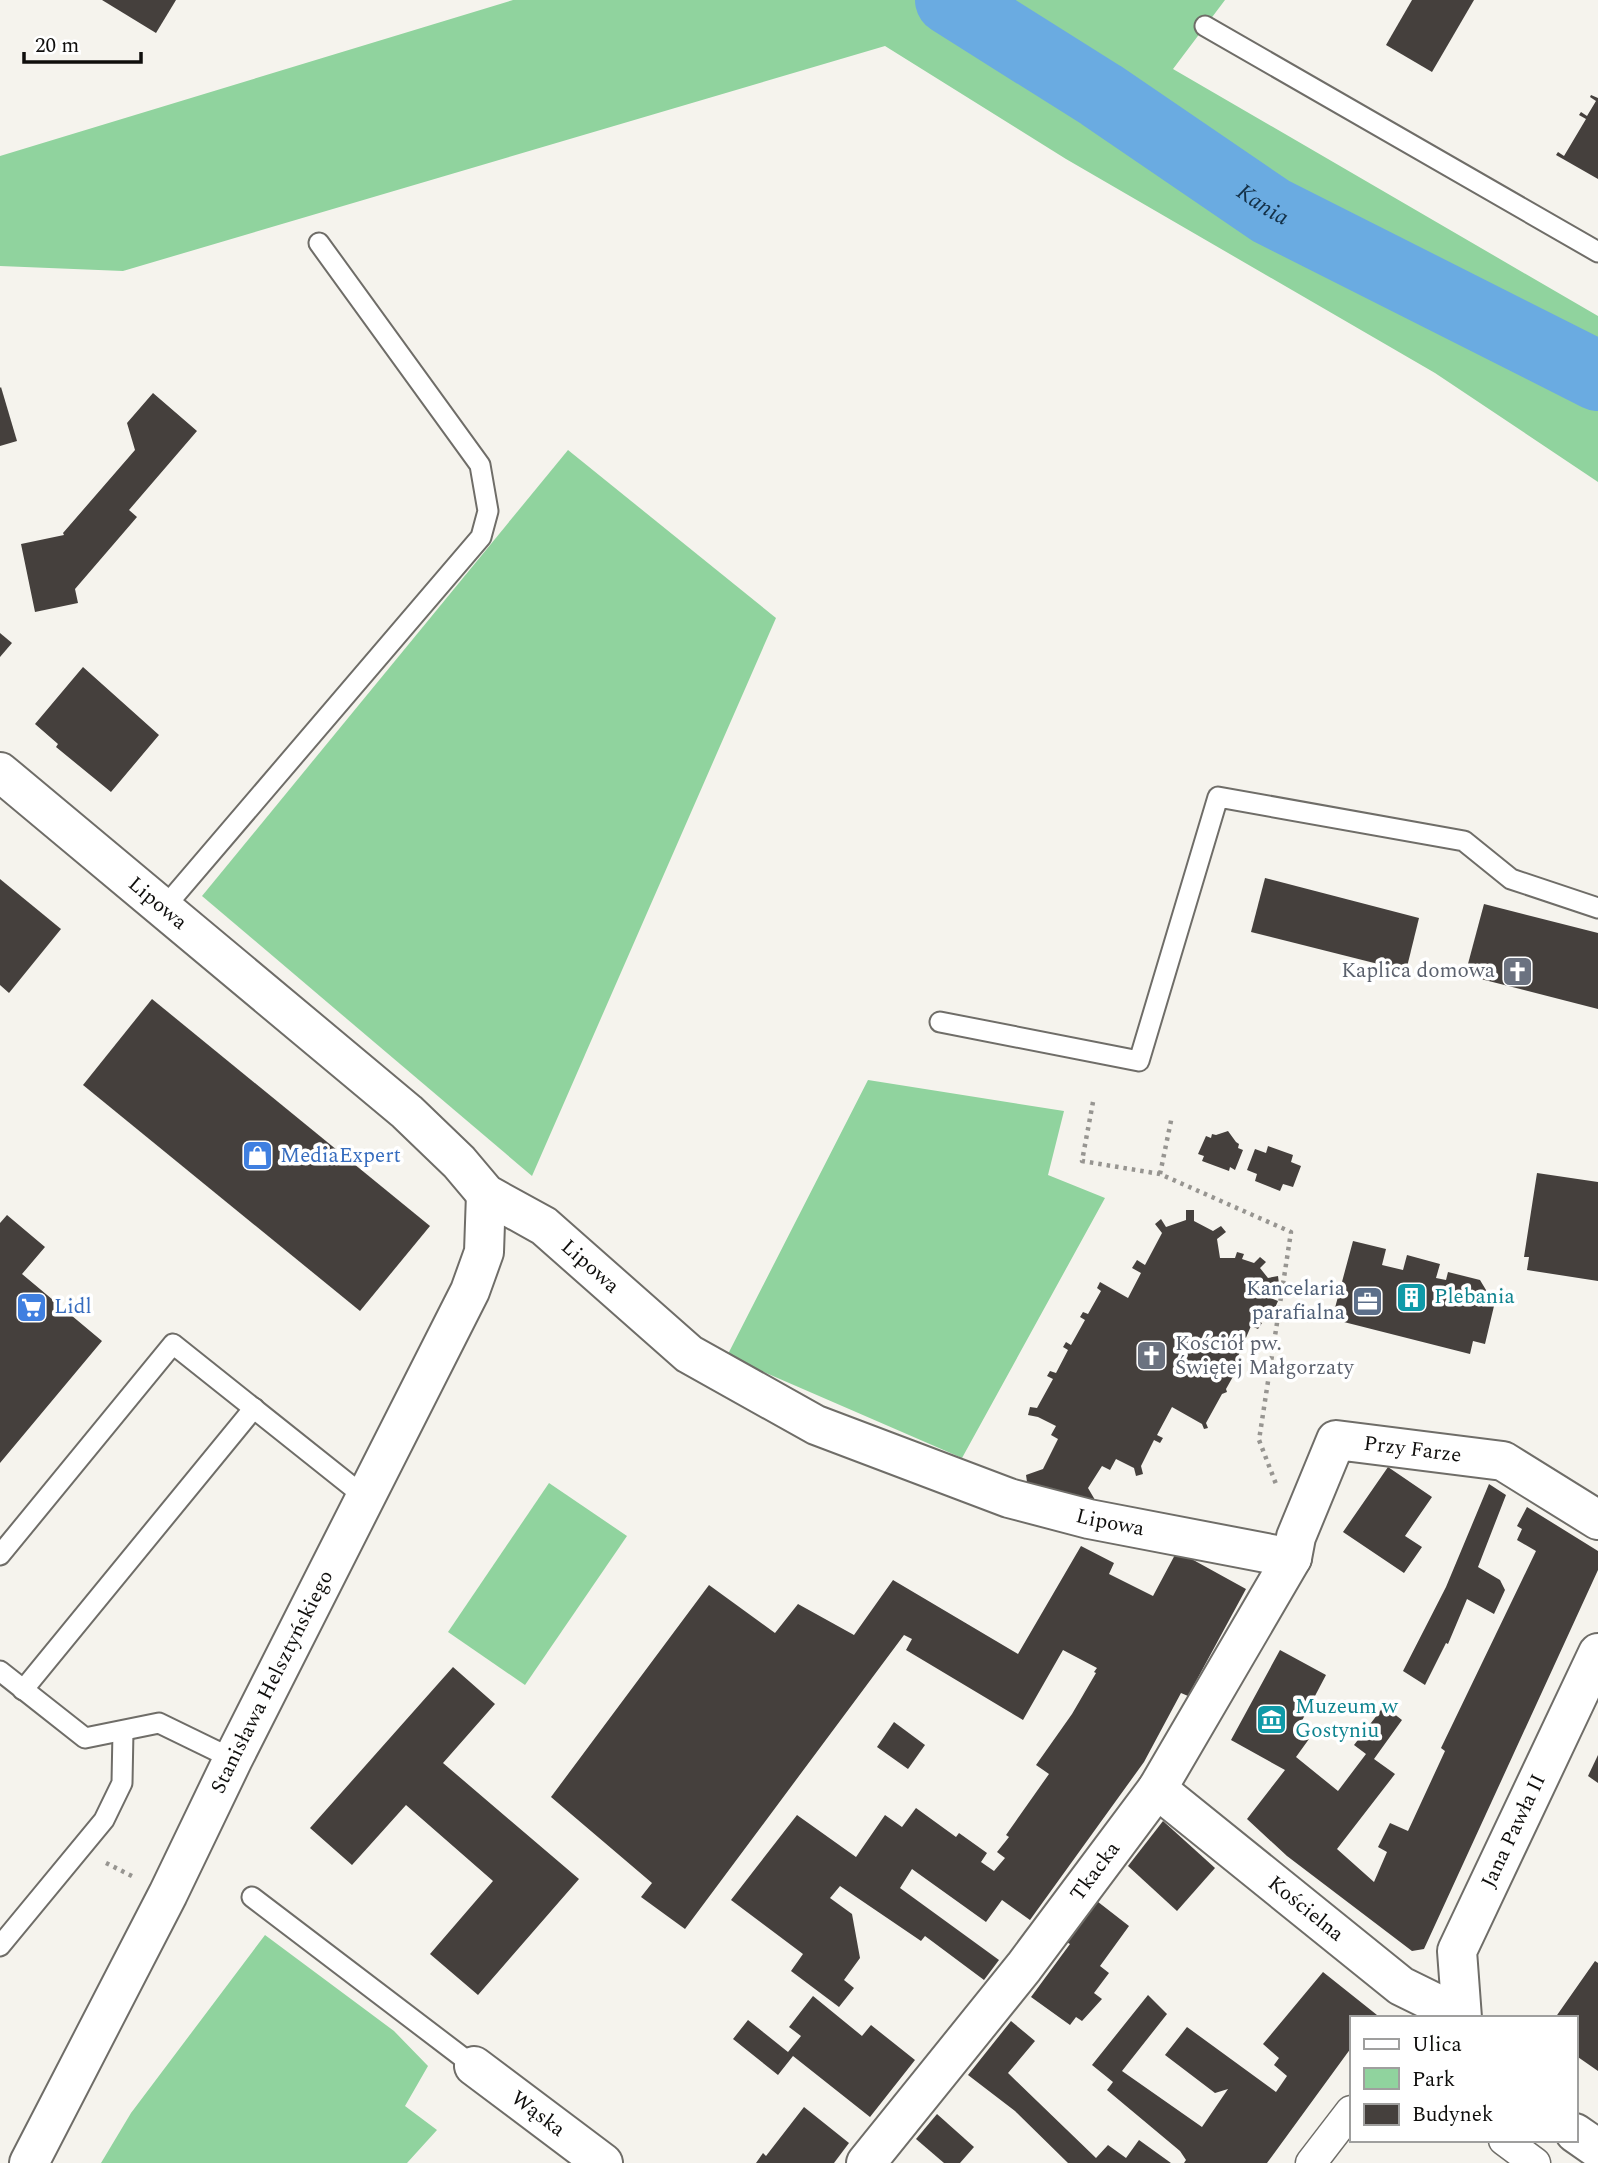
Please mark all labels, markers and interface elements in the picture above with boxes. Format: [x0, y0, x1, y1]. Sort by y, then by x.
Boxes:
scale bar [24, 21, 142, 65]
text: 20 m [35, 30, 79, 62]
water label: Kania [1229, 175, 1295, 235]
street label: Lipowa [120, 869, 195, 938]
church icon: Kaplica domowa [1501, 954, 1535, 988]
place label: Kaplica domowa [1341, 955, 1496, 987]
shop icon: MediaExpert [240, 1139, 274, 1173]
place label: MediaExpert [280, 1140, 401, 1172]
street label: Lipowa [553, 1232, 627, 1302]
place label: Kancelaria parafialna [1246, 1273, 1346, 1329]
building icon: Plebania [1394, 1280, 1428, 1314]
place label: Plebania [1434, 1281, 1516, 1313]
office icon: Kancelaria parafialna [1351, 1284, 1385, 1318]
supermarket icon: Lidl [14, 1290, 48, 1324]
place label: Lidl [54, 1291, 92, 1323]
place label: Kościół pw. Świętej Małgorzaty [1175, 1328, 1355, 1384]
church icon: Kościół pw. Świętej Małgorzaty [1135, 1339, 1169, 1373]
street label: Przy Farze [1362, 1428, 1463, 1472]
street label: Lipowa [1072, 1500, 1148, 1545]
street label: Stanisława Helsztyńskiego [203, 1565, 342, 1799]
place label: Muzeum w Gostyniu [1295, 1691, 1399, 1747]
museum icon: Muzeum w Gostyniu [1255, 1702, 1289, 1736]
street label: Jana Pawła II [1473, 1769, 1555, 1893]
street label: Tkacka [1062, 1834, 1129, 1908]
street label: Kościelna [1260, 1868, 1351, 1950]
legend [1350, 2016, 1577, 2142]
text: Ulica [1412, 2029, 1463, 2061]
text: Park [1412, 2064, 1456, 2096]
street label: Wąska [504, 2083, 573, 2146]
text: Budynek [1412, 2099, 1494, 2131]

